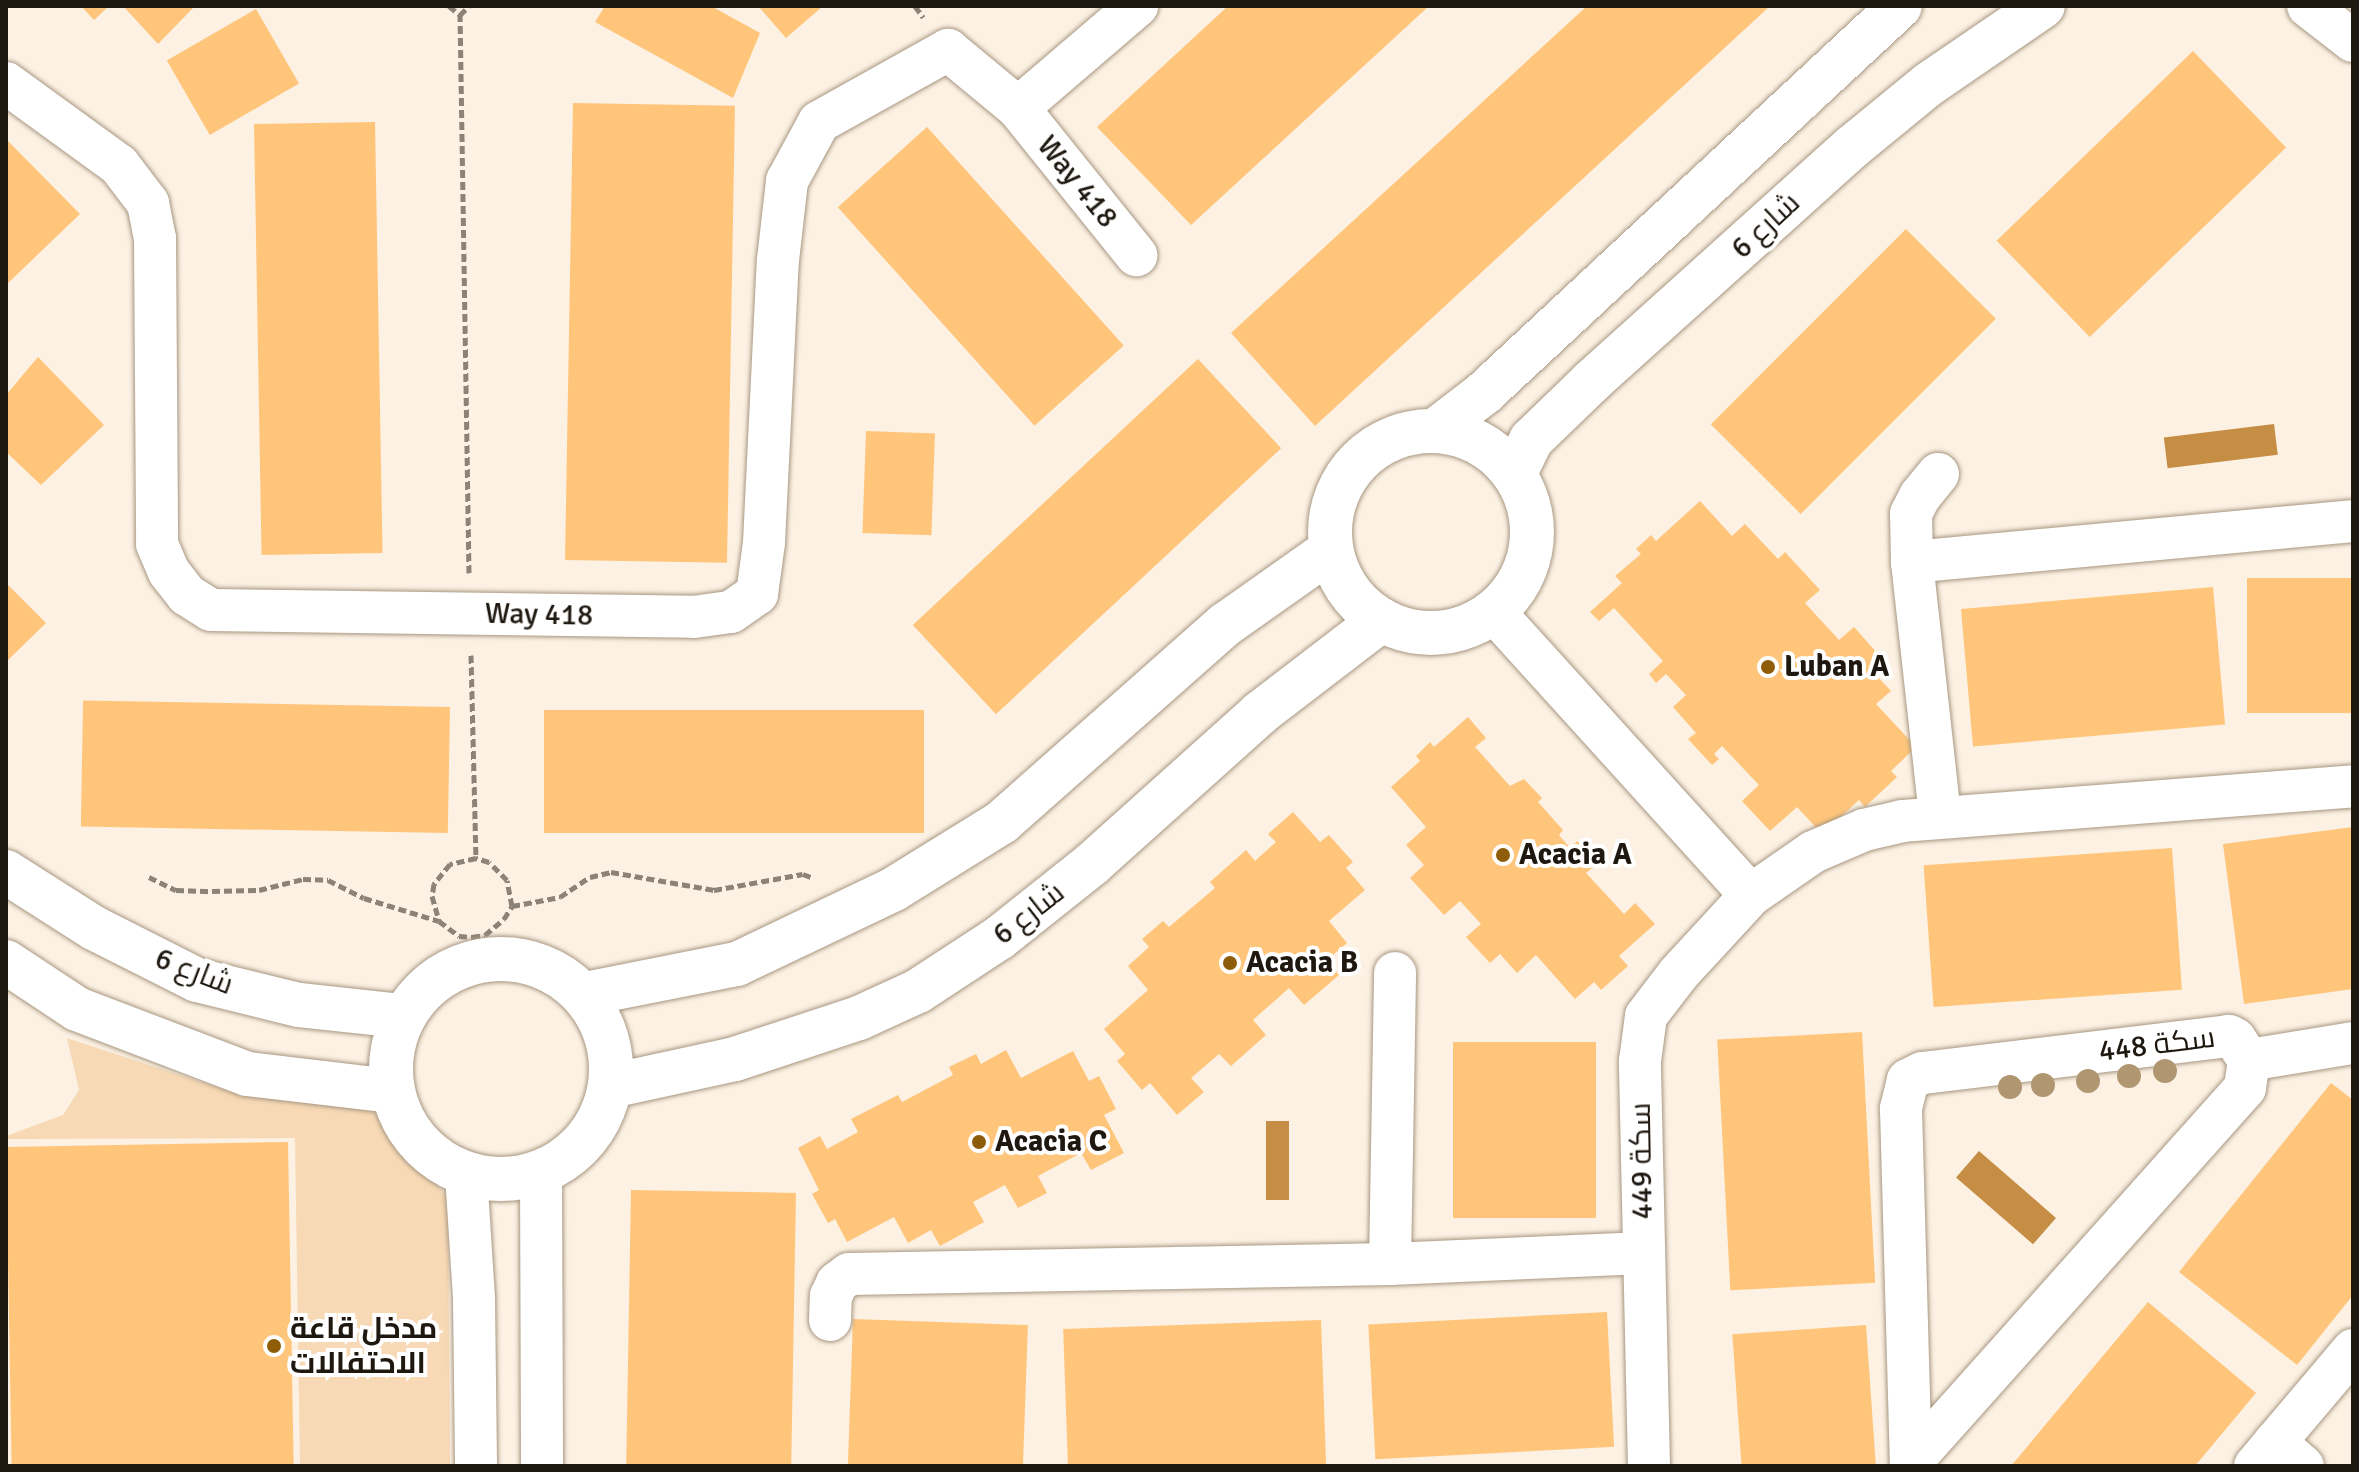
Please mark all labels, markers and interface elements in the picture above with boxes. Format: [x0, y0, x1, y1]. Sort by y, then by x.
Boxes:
street label: Way 418 [1029, 129, 1125, 235]
street label: شارع 6 [1724, 185, 1808, 267]
street label: Way 418 [484, 596, 594, 634]
place label: Luban A [1784, 649, 1889, 685]
marker: Luban A [1759, 658, 1777, 676]
place label: Acacia A [1519, 837, 1632, 873]
marker: Acacia A [1494, 846, 1512, 864]
street label: شارع 6 [986, 875, 1072, 953]
street label: شارع 6 [150, 941, 238, 1003]
place label: Acacia B [1246, 945, 1358, 981]
marker: Acacia B [1221, 954, 1239, 972]
street label: سكة 448 [2097, 1020, 2217, 1070]
street label: سكة 449 [1623, 1102, 1661, 1220]
place label: Acacia C [995, 1124, 1107, 1160]
marker: Acacia C [970, 1133, 988, 1151]
place label: مدخل قاعة الاحتفالات [290, 1311, 437, 1382]
marker: مدخل قاعة الاحتفالات [265, 1337, 283, 1355]

